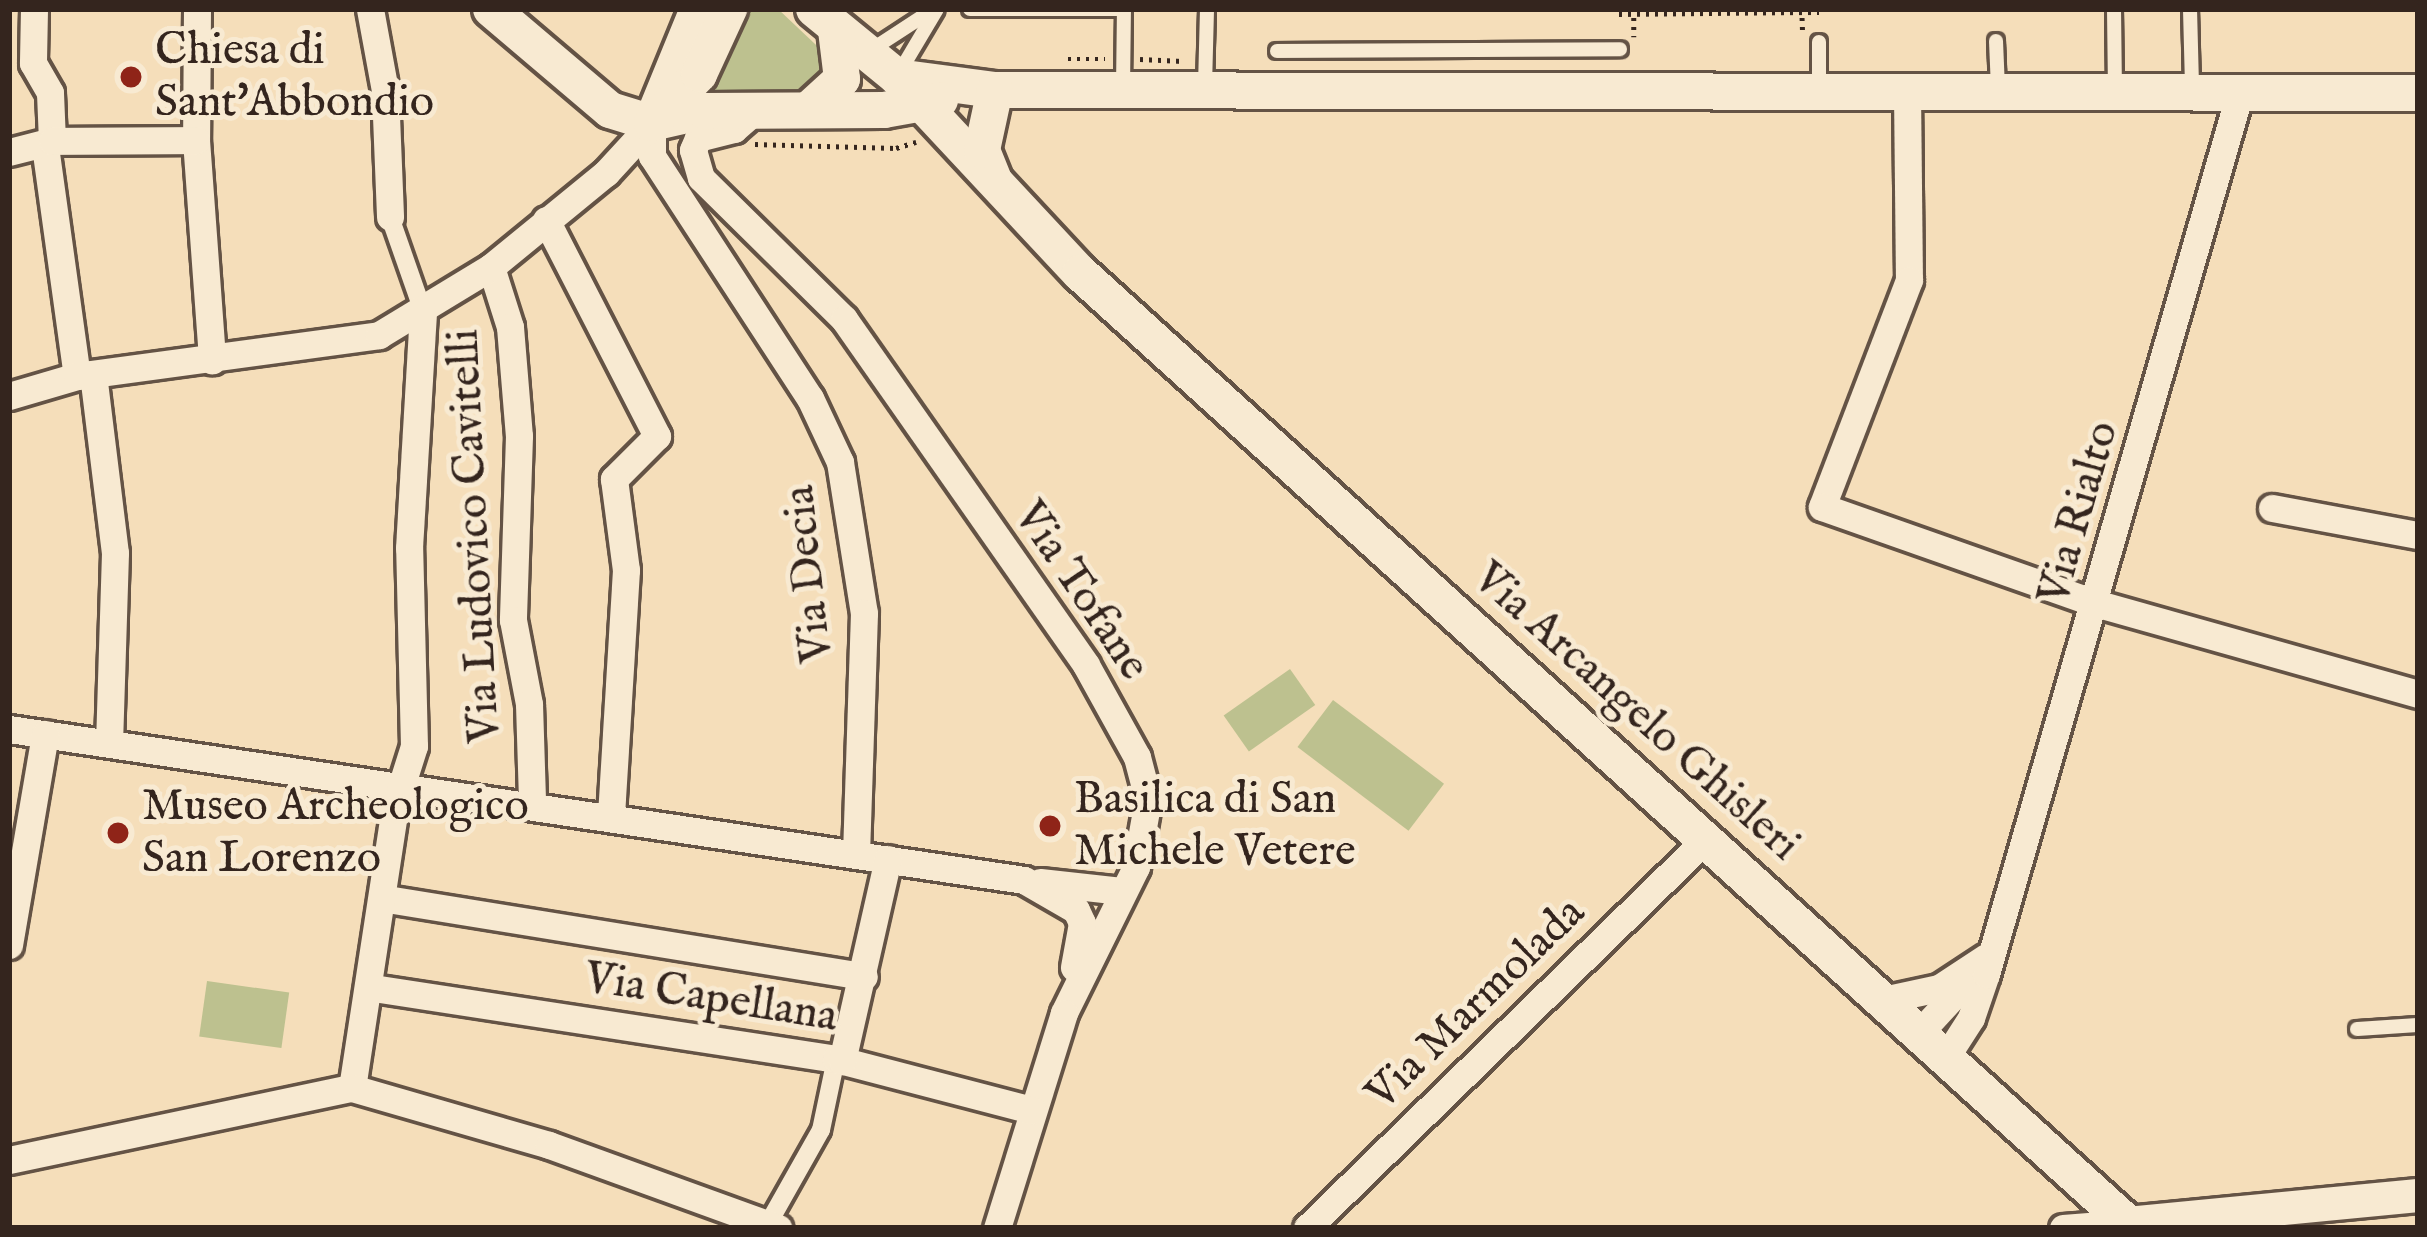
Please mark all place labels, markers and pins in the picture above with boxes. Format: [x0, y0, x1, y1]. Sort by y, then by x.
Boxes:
place label: Chiesa di Sant'Abbondio [155, 24, 434, 130]
marker: Chiesa di Sant'Abbondio [118, 64, 144, 90]
place label: Basilica di San Michele Vetere [1074, 773, 1356, 879]
place label: Museo Archeologico San Lorenzo [142, 780, 529, 886]
marker: Basilica di San Michele Vetere [1037, 813, 1063, 839]
marker: Museo Archeologico San Lorenzo [105, 820, 131, 846]

